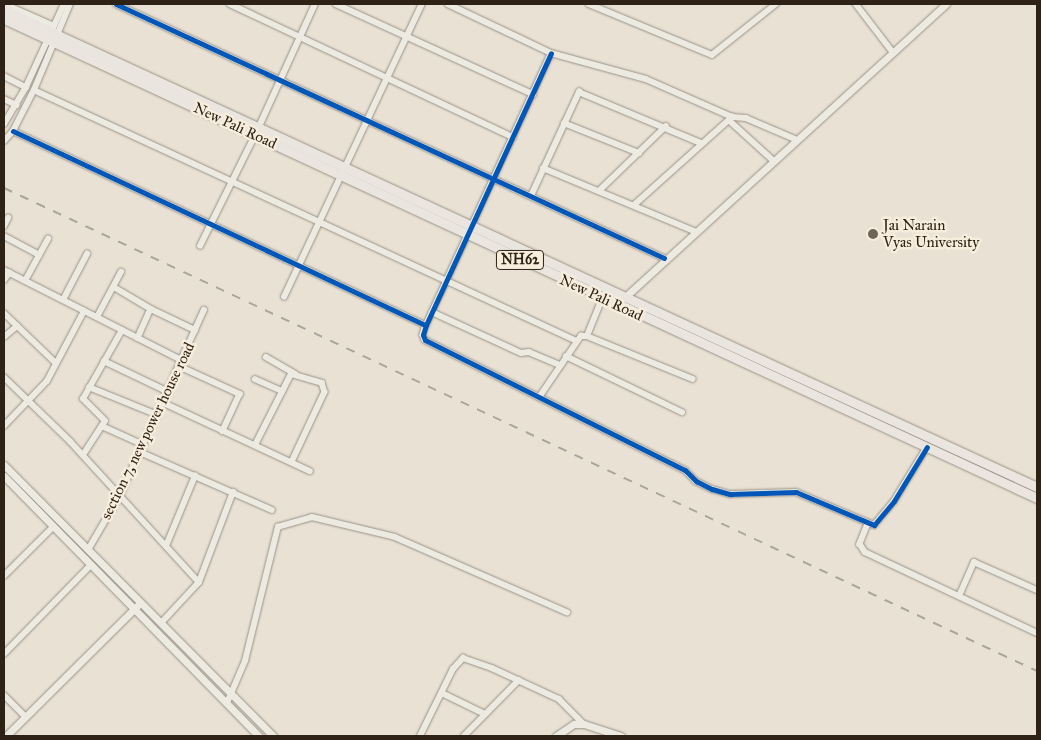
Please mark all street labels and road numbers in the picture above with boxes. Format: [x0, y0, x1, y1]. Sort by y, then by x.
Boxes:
street label: New Pali Road [191, 99, 279, 153]
road number: NH62 [495, 248, 545, 272]
street label: New Pali Road [557, 271, 645, 325]
street label: section 7, new power house road [97, 340, 199, 522]

